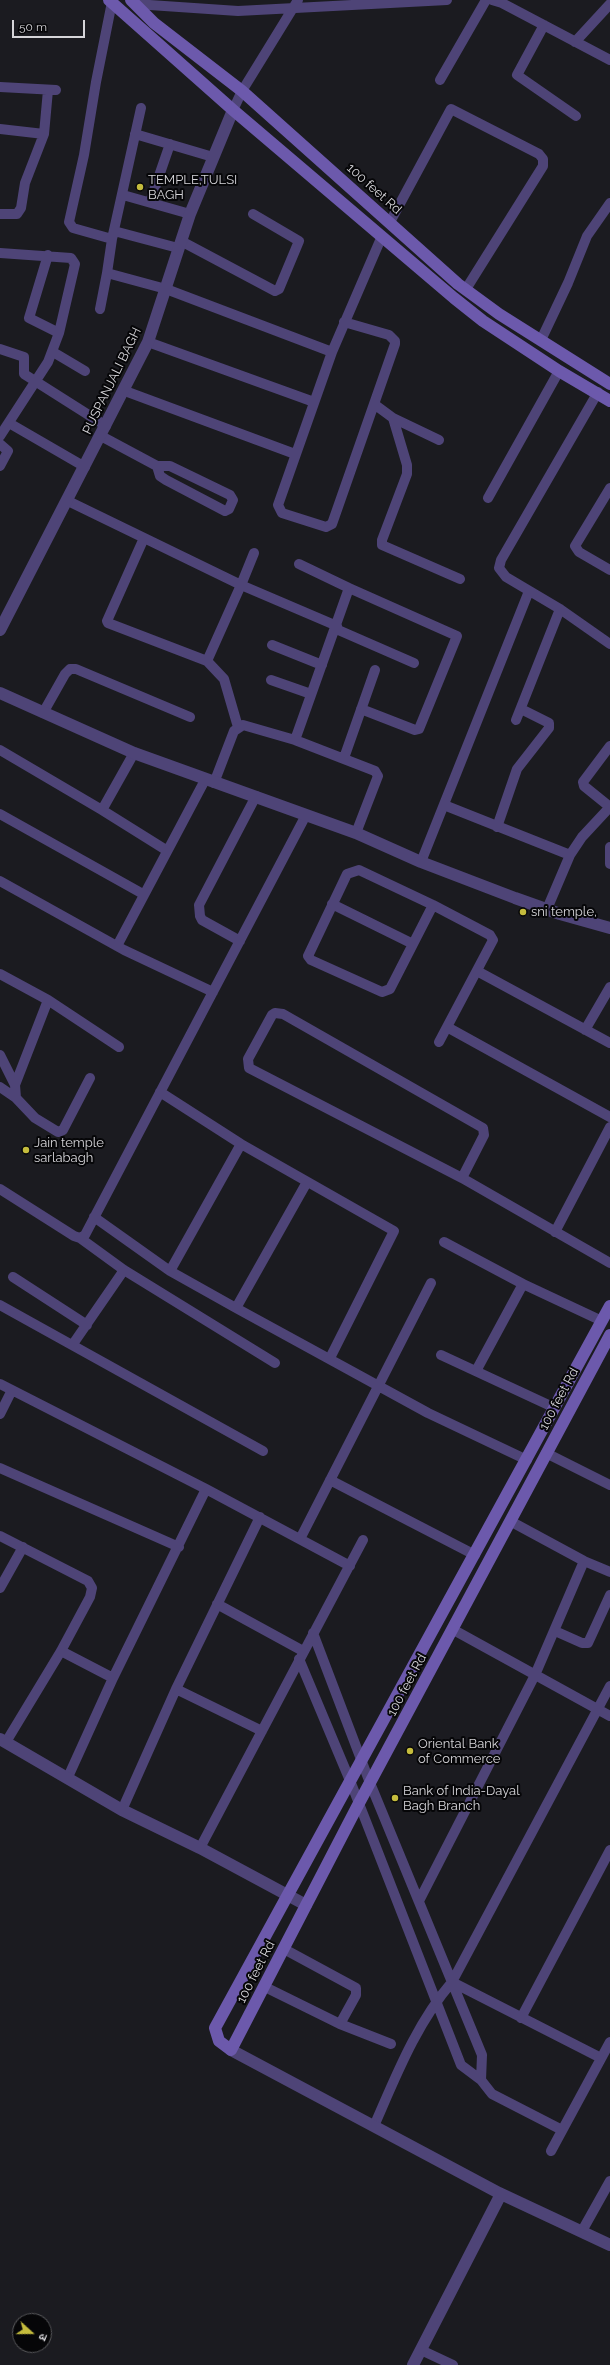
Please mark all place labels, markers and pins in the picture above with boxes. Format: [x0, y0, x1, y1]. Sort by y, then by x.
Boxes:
place label: TEMPLE,TULSI BAGH [148, 172, 237, 203]
marker: TEMPLE,TULSI BAGH [135, 182, 145, 192]
place label: sni temple, [531, 904, 597, 920]
marker: sni temple, [518, 907, 528, 917]
place label: Jain temple sarlabagh [34, 1135, 104, 1166]
marker: Jain temple sarlabagh [21, 1145, 31, 1155]
place label: Oriental Bank of Commerce [418, 1736, 500, 1767]
marker: Oriental Bank of Commerce [405, 1746, 415, 1756]
place label: Bank of India-Dayal Bagh Branch [403, 1783, 520, 1814]
marker: Bank of India-Dayal Bagh Branch [390, 1793, 400, 1803]

